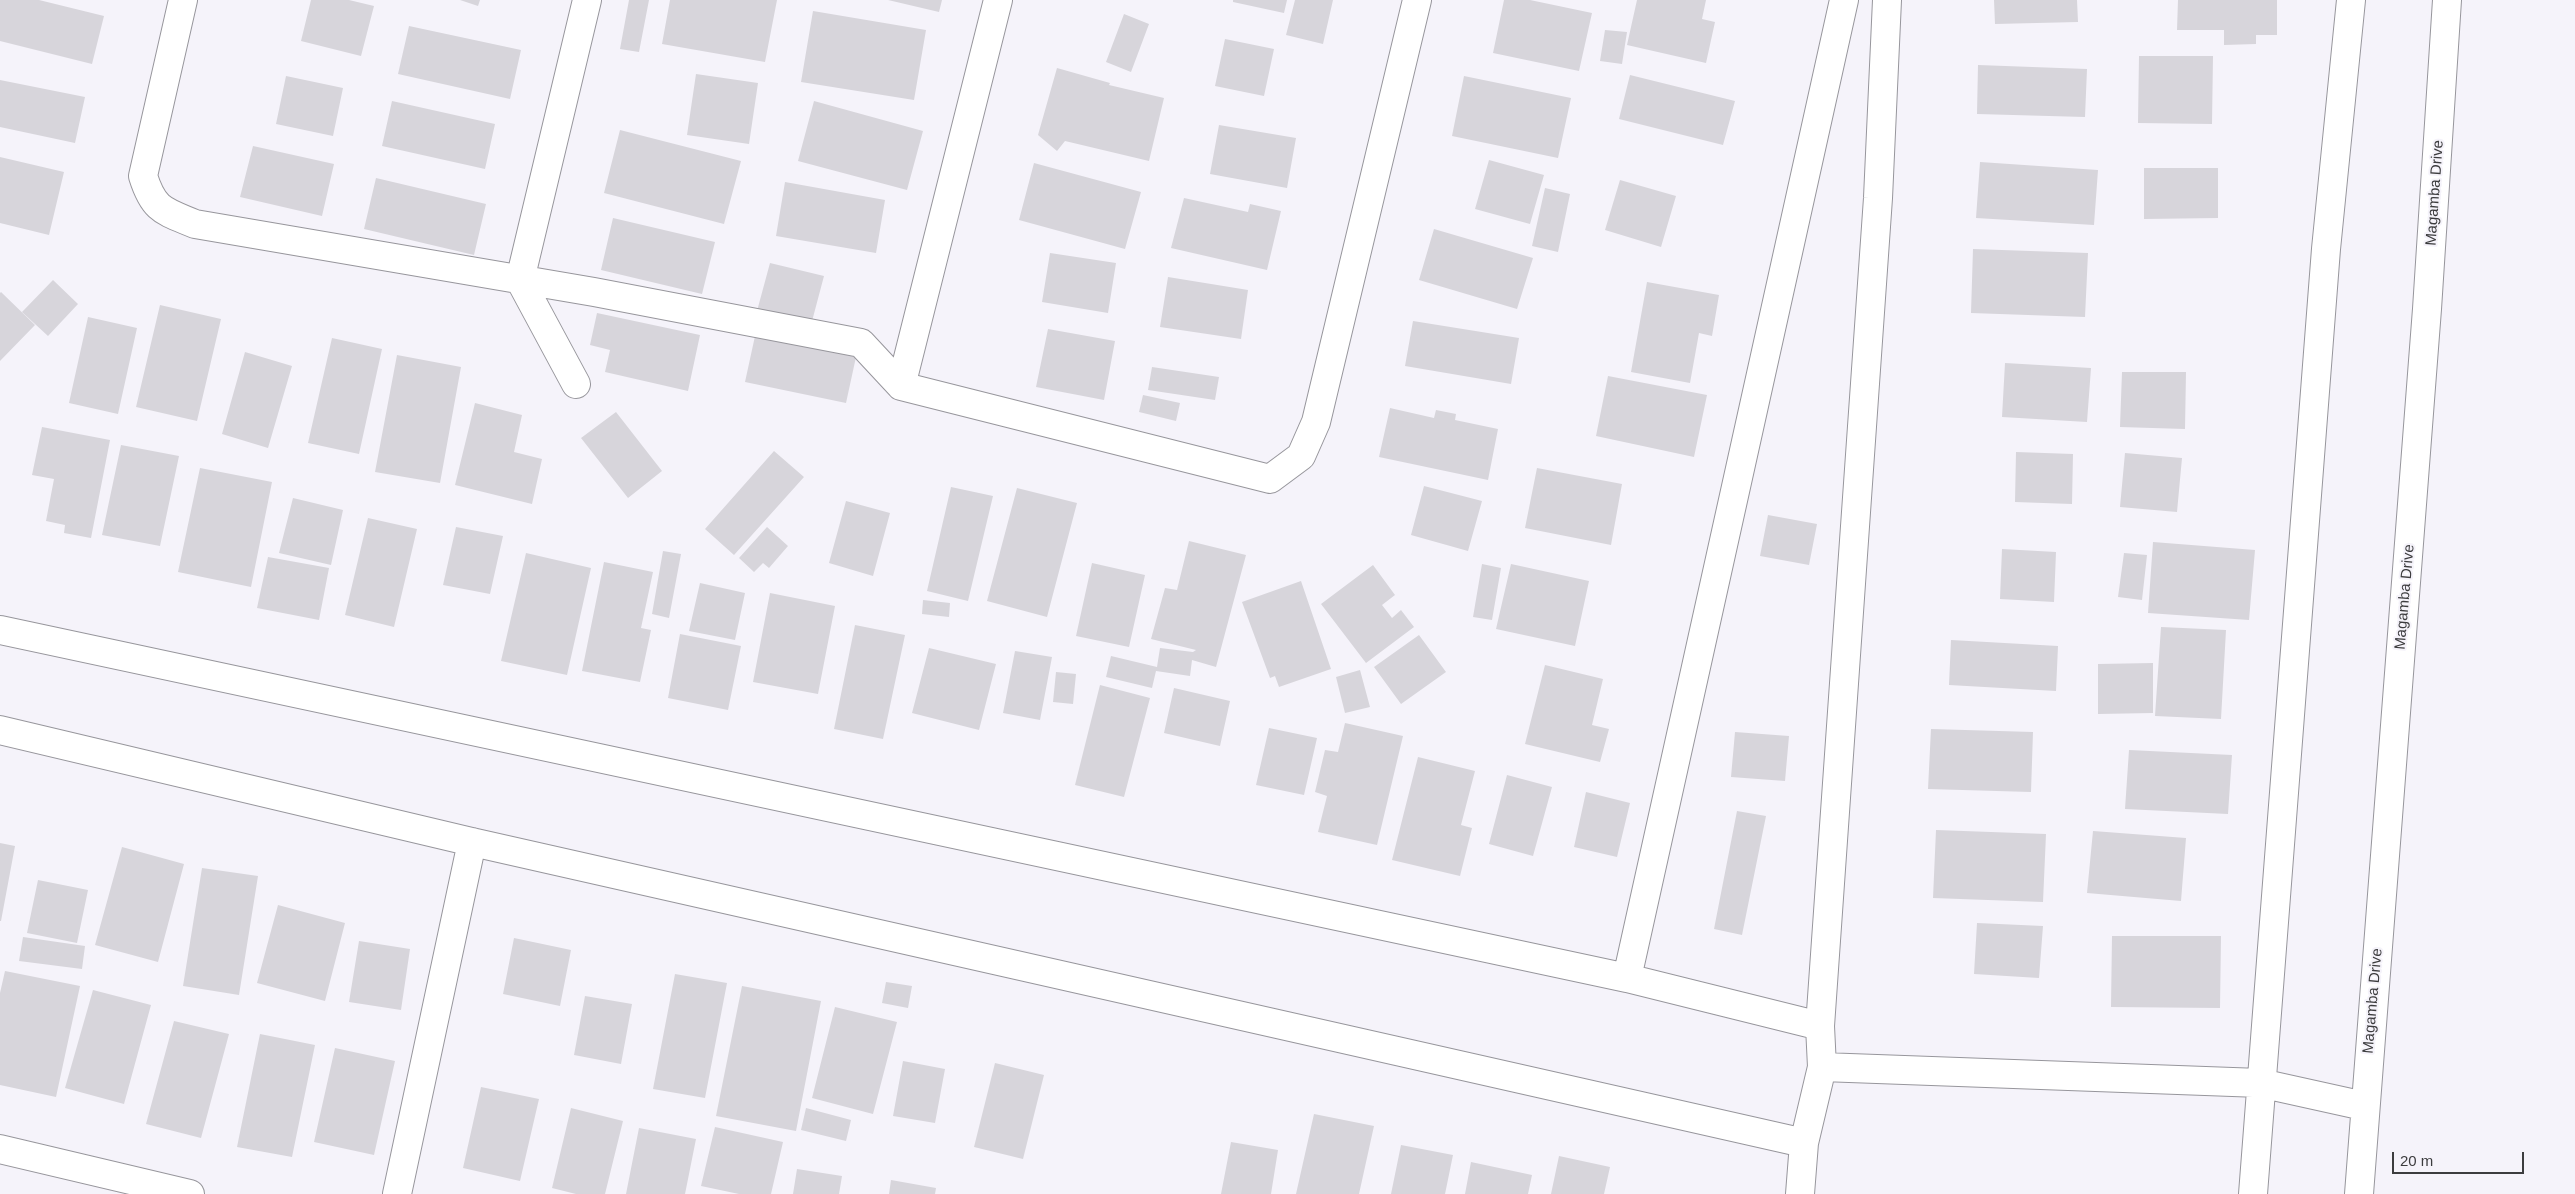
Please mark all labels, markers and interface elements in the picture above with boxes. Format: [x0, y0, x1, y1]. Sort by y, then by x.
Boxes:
street label: Magamba Drive [2422, 140, 2448, 246]
street label: Magamba Drive [2391, 543, 2419, 651]
street label: Magamba Drive [2359, 947, 2387, 1055]
scale bar [2395, 1142, 2528, 1174]
text: 20 m [2400, 1152, 2433, 1169]

